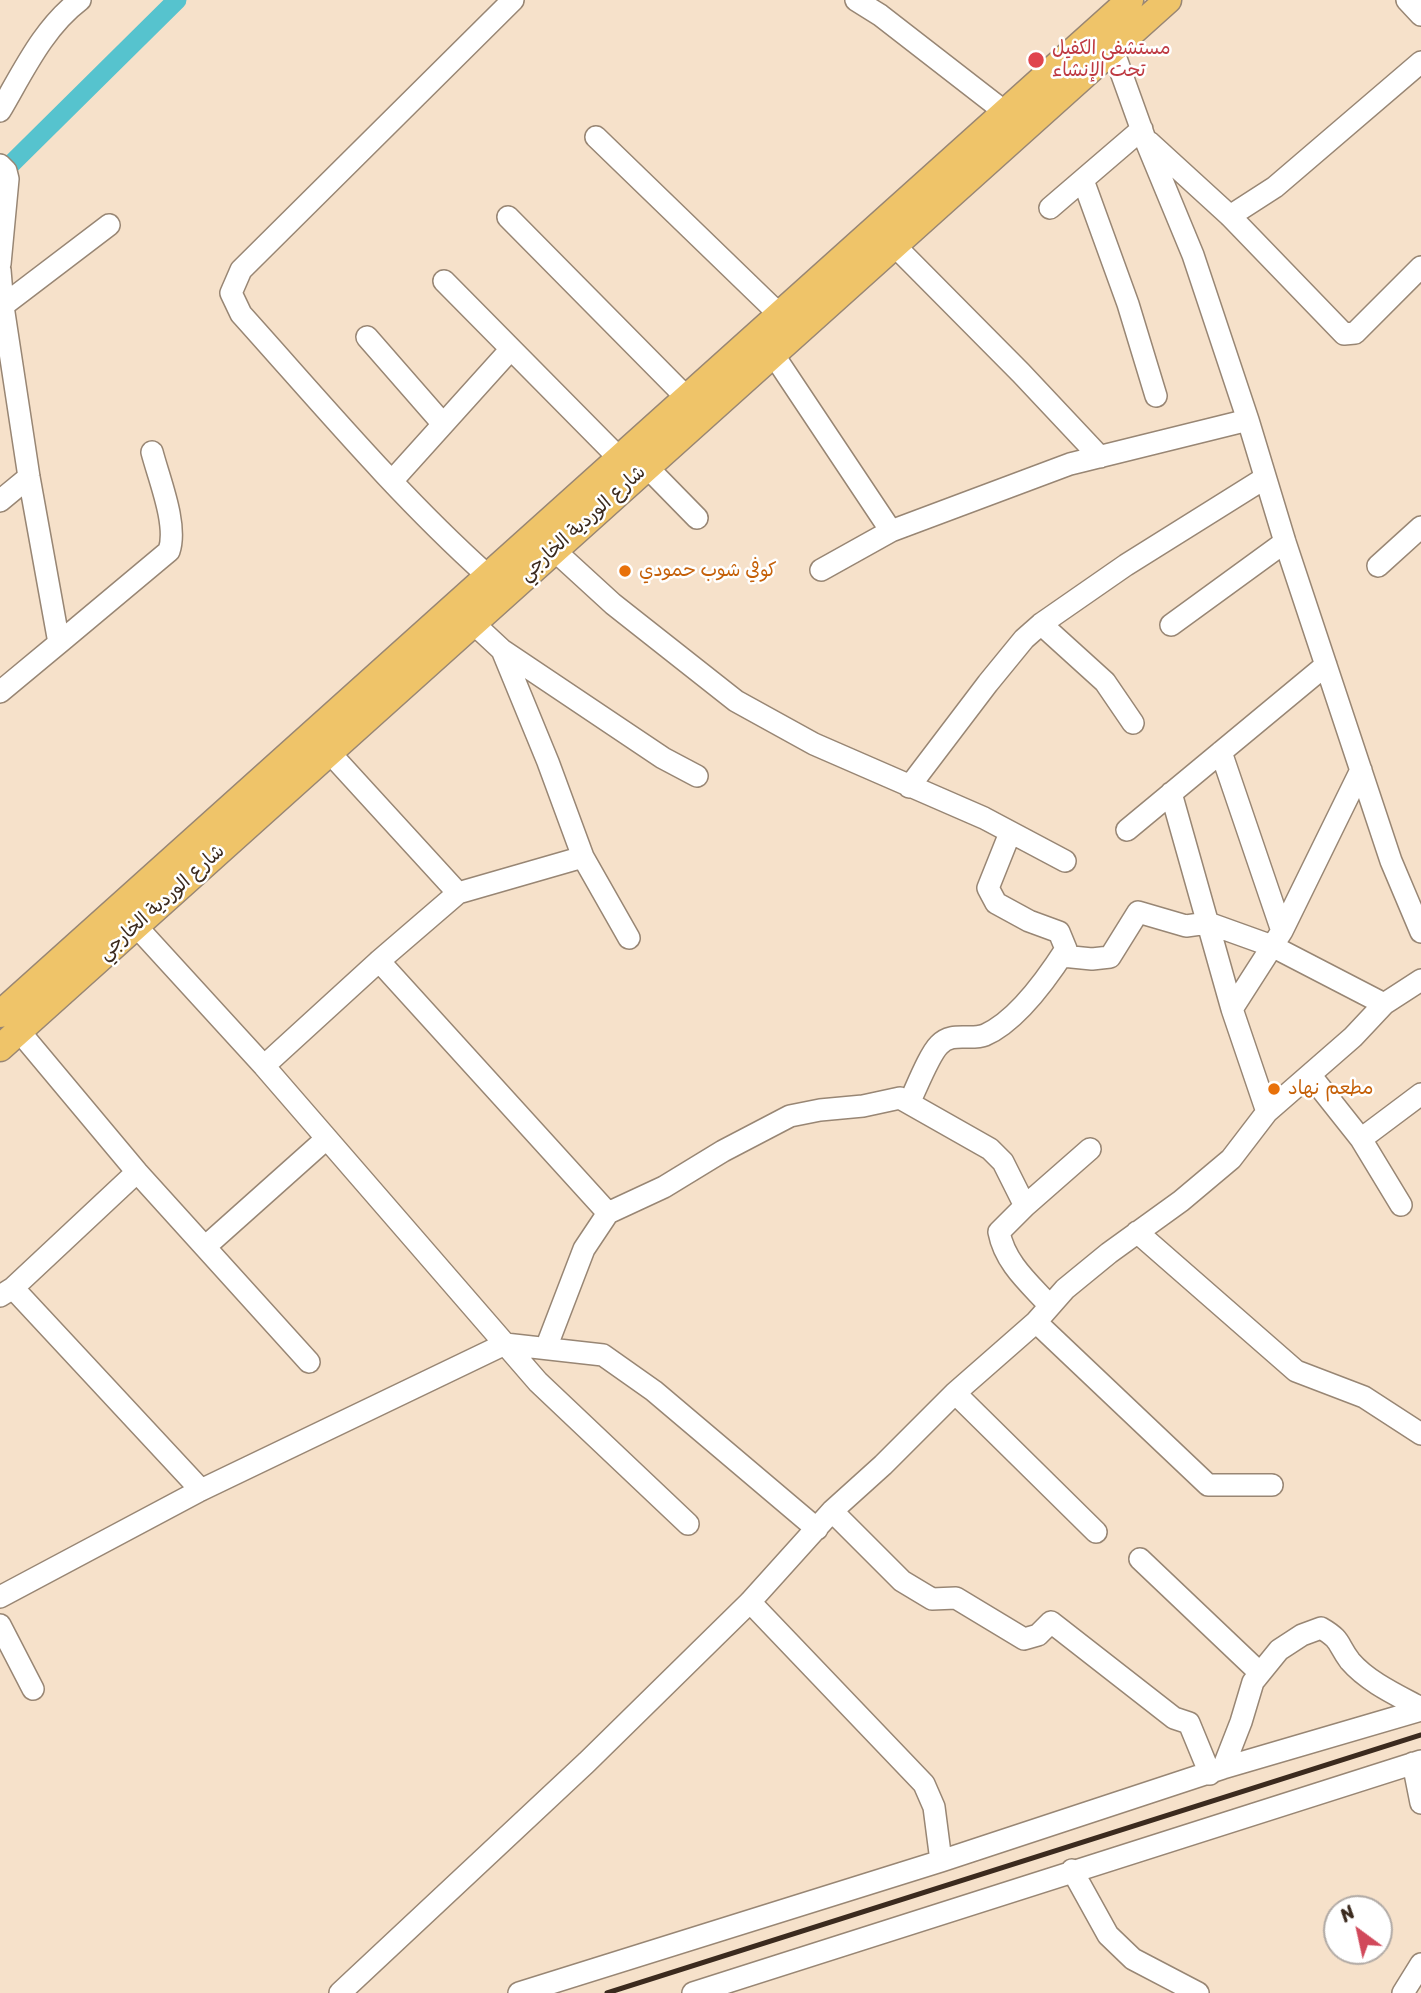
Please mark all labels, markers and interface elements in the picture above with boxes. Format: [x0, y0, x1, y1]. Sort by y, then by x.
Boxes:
place label: مستشفى الكفيل تحت الإنشاء [1052, 38, 1171, 82]
marker: مستشفى الكفيل تحت الإنشاء [1026, 50, 1046, 70]
street label: شارع الوردية الخارجي [515, 461, 651, 587]
place label: كوفي شوب حمودي [639, 560, 777, 582]
marker: كوفي شوب حمودي [617, 563, 633, 579]
street label: شارع الوردية الخارجي [94, 840, 230, 966]
place label: مطعم نهاد [1288, 1078, 1373, 1100]
marker: مطعم نهاد [1266, 1081, 1282, 1097]
north arrow [1323, 1895, 1393, 1965]
text: N [1333, 1896, 1362, 1931]

